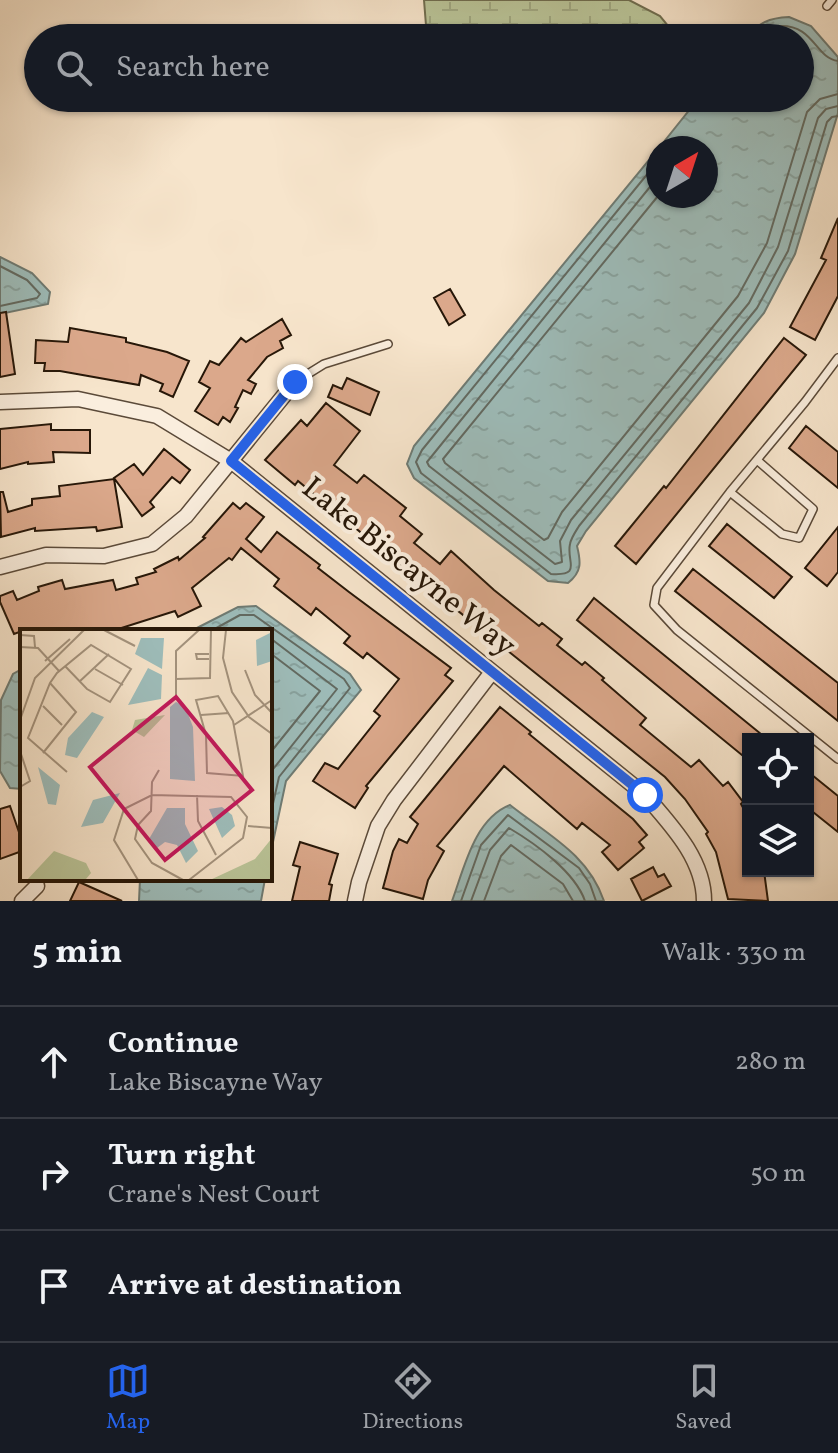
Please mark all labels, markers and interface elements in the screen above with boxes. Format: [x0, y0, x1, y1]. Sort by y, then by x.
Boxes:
search box [24, 24, 814, 112]
icon: search [52, 46, 96, 90]
text: Search here [116, 47, 270, 89]
north arrow [646, 136, 718, 208]
route end [277, 364, 313, 400]
street label: Lake Biscayne Way [292, 468, 524, 668]
inset map [20, 629, 272, 881]
map controls [742, 733, 814, 877]
button: locate [742, 733, 814, 805]
route start [627, 777, 663, 813]
button: layers [742, 805, 814, 877]
text: 5 min [32, 930, 122, 977]
text: Walk · 330 m [662, 935, 806, 971]
text: Continue [108, 1023, 239, 1065]
icon: ahead [32, 1040, 76, 1084]
text: 280 m [735, 1044, 806, 1080]
text: Lake Biscayne Way [108, 1065, 323, 1101]
text: Turn right [108, 1135, 256, 1177]
icon: right [32, 1152, 76, 1196]
text: 50 m [750, 1156, 806, 1192]
text: Crane's Nest Court [108, 1177, 320, 1213]
icon: arrive [32, 1264, 76, 1308]
text: Arrive at destination [108, 1265, 402, 1307]
tab: Map [106, 1359, 150, 1438]
tab: Directions [362, 1359, 463, 1438]
tab: Saved [675, 1359, 732, 1438]

